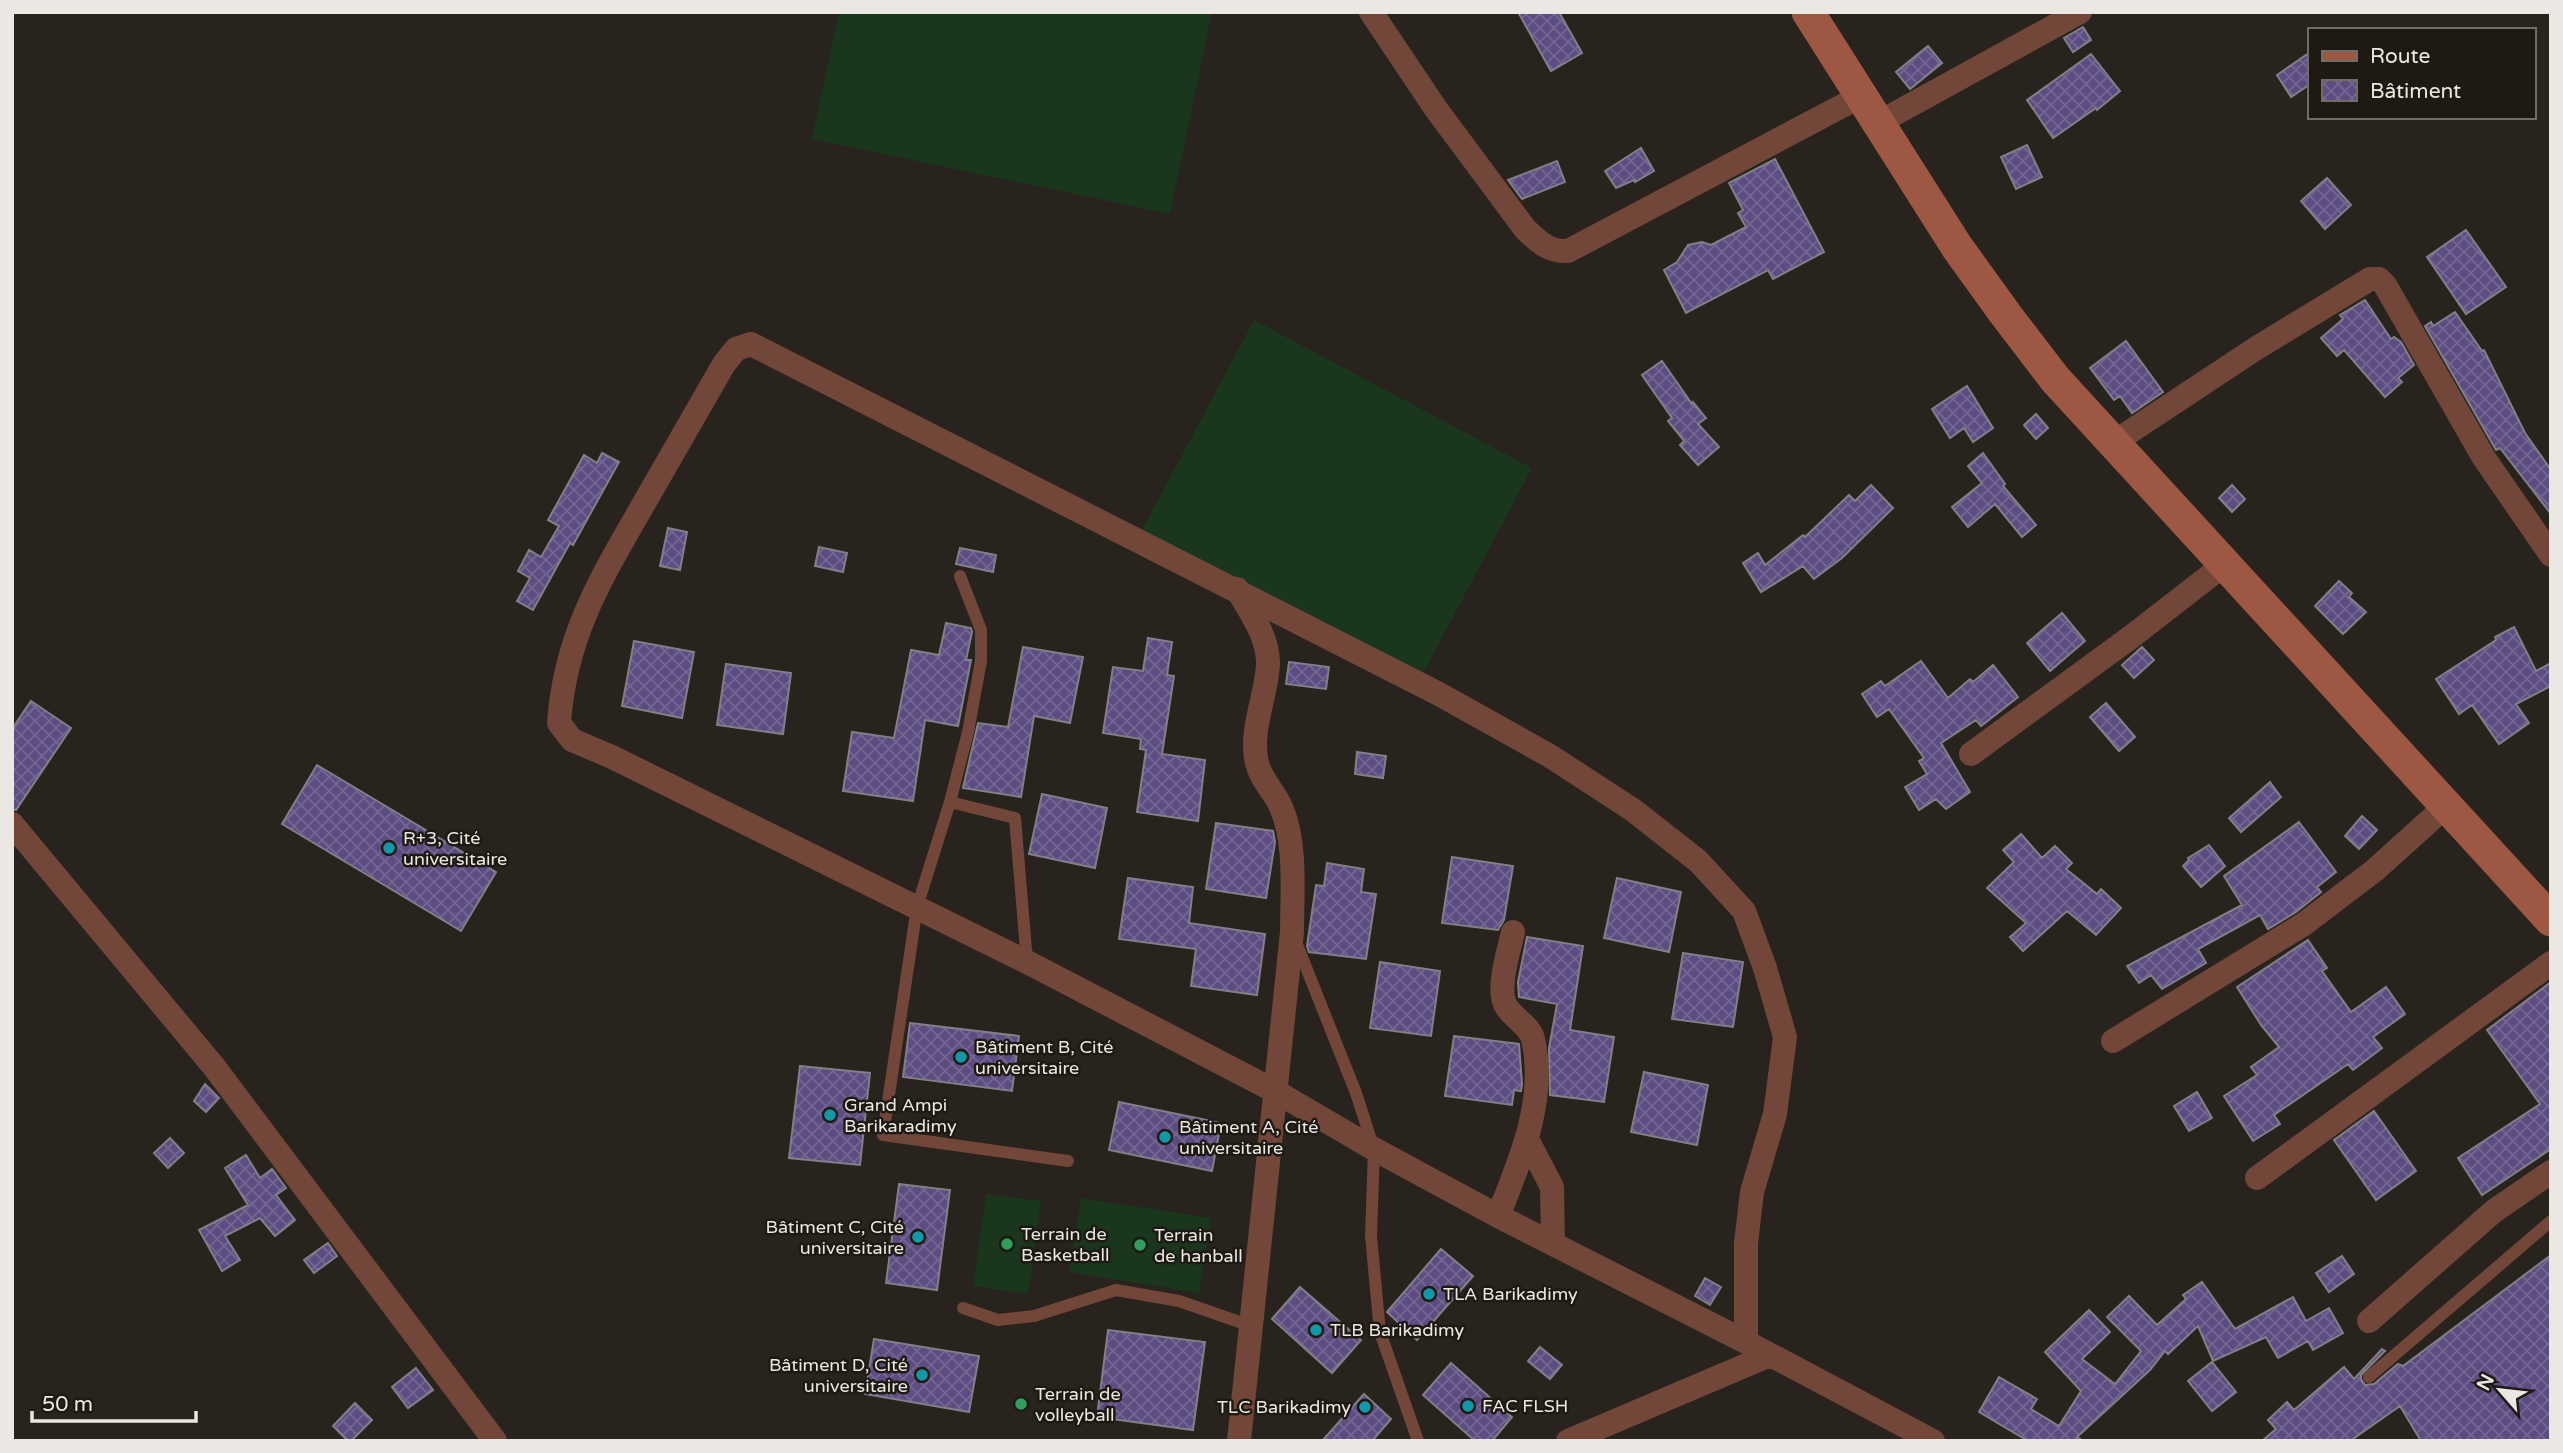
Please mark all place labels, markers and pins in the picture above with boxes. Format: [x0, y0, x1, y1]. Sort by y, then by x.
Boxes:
place label: R+3, Cité universitaire [403, 827, 507, 870]
marker: R+3, Cité universitaire [381, 840, 397, 856]
place label: Bâtiment B, Cité universitaire [975, 1036, 1113, 1079]
marker: Bâtiment B, Cité universitaire [953, 1049, 969, 1065]
place label: Grand Ampi Barikaradimy [844, 1094, 957, 1137]
marker: Grand Ampi Barikaradimy [822, 1107, 838, 1123]
place label: Bâtiment A, Cité universitaire [1179, 1116, 1318, 1159]
marker: Bâtiment A, Cité universitaire [1157, 1129, 1173, 1145]
place label: Bâtiment C, Cité universitaire [765, 1216, 904, 1259]
place label: Terrain de Basketball [1021, 1223, 1109, 1266]
place label: Terrain de hanball [1154, 1224, 1243, 1267]
marker: Bâtiment C, Cité universitaire [910, 1229, 926, 1245]
marker: Terrain de Basketball [999, 1236, 1015, 1252]
marker: Terrain de hanball [1132, 1237, 1148, 1253]
place label: TLA Barikadimy [1443, 1283, 1578, 1305]
marker: TLA Barikadimy [1421, 1286, 1437, 1302]
place label: TLB Barikadimy [1330, 1319, 1464, 1341]
marker: TLB Barikadimy [1308, 1322, 1324, 1338]
place label: Bâtiment D, Cité universitaire [769, 1354, 908, 1397]
marker: Bâtiment D, Cité universitaire [914, 1367, 930, 1383]
place label: Terrain de volleyball [1035, 1383, 1121, 1426]
place label: FAC FLSH [1482, 1395, 1568, 1417]
marker: Terrain de volleyball [1013, 1396, 1029, 1412]
place label: TLC Barikadimy [1217, 1396, 1351, 1418]
marker: FAC FLSH [1460, 1398, 1476, 1414]
marker: TLC Barikadimy [1357, 1399, 1373, 1415]

